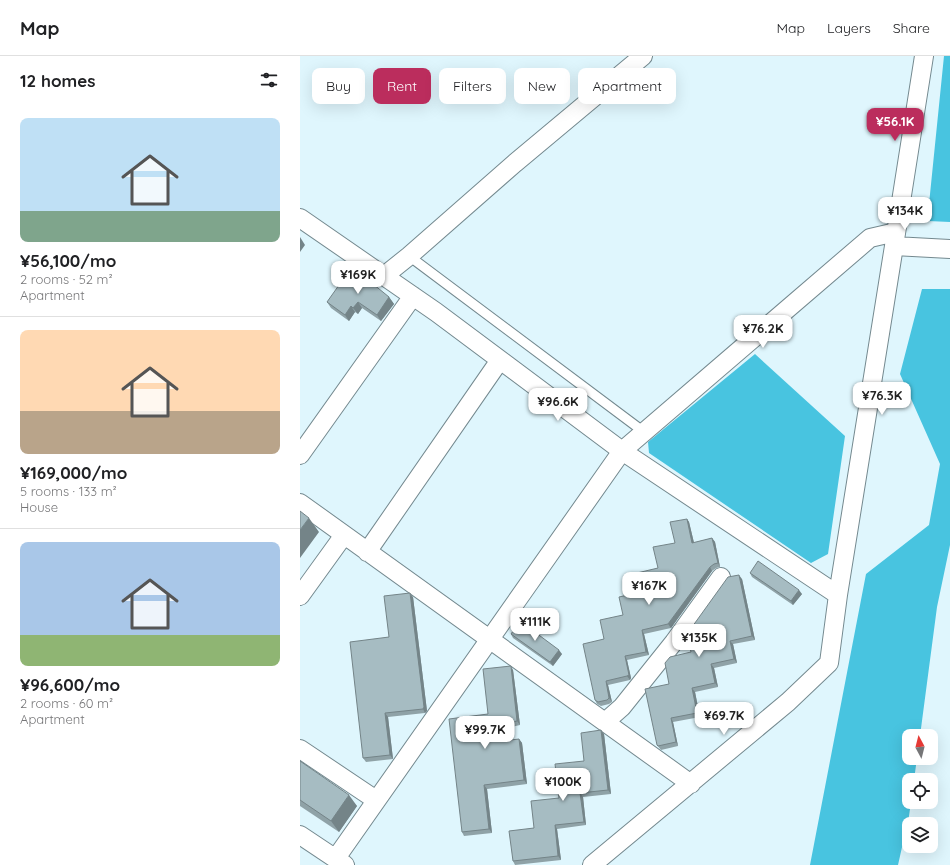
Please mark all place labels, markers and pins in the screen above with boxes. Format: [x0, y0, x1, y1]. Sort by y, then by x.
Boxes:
pin: ¥56.1K [862, 108, 928, 142]
pin: ¥134K [877, 197, 933, 231]
pin: ¥169K [330, 261, 386, 295]
pin: ¥76.2K [730, 315, 796, 349]
pin: ¥76.3K [849, 382, 915, 416]
pin: ¥96.6K [525, 388, 591, 422]
pin: ¥167K [621, 572, 677, 606]
pin: ¥111K [507, 608, 563, 642]
pin: ¥135K [671, 624, 727, 658]
pin: ¥69.7K [691, 702, 757, 736]
pin: ¥99.7K [452, 716, 518, 750]
pin: ¥100K [535, 768, 591, 802]

